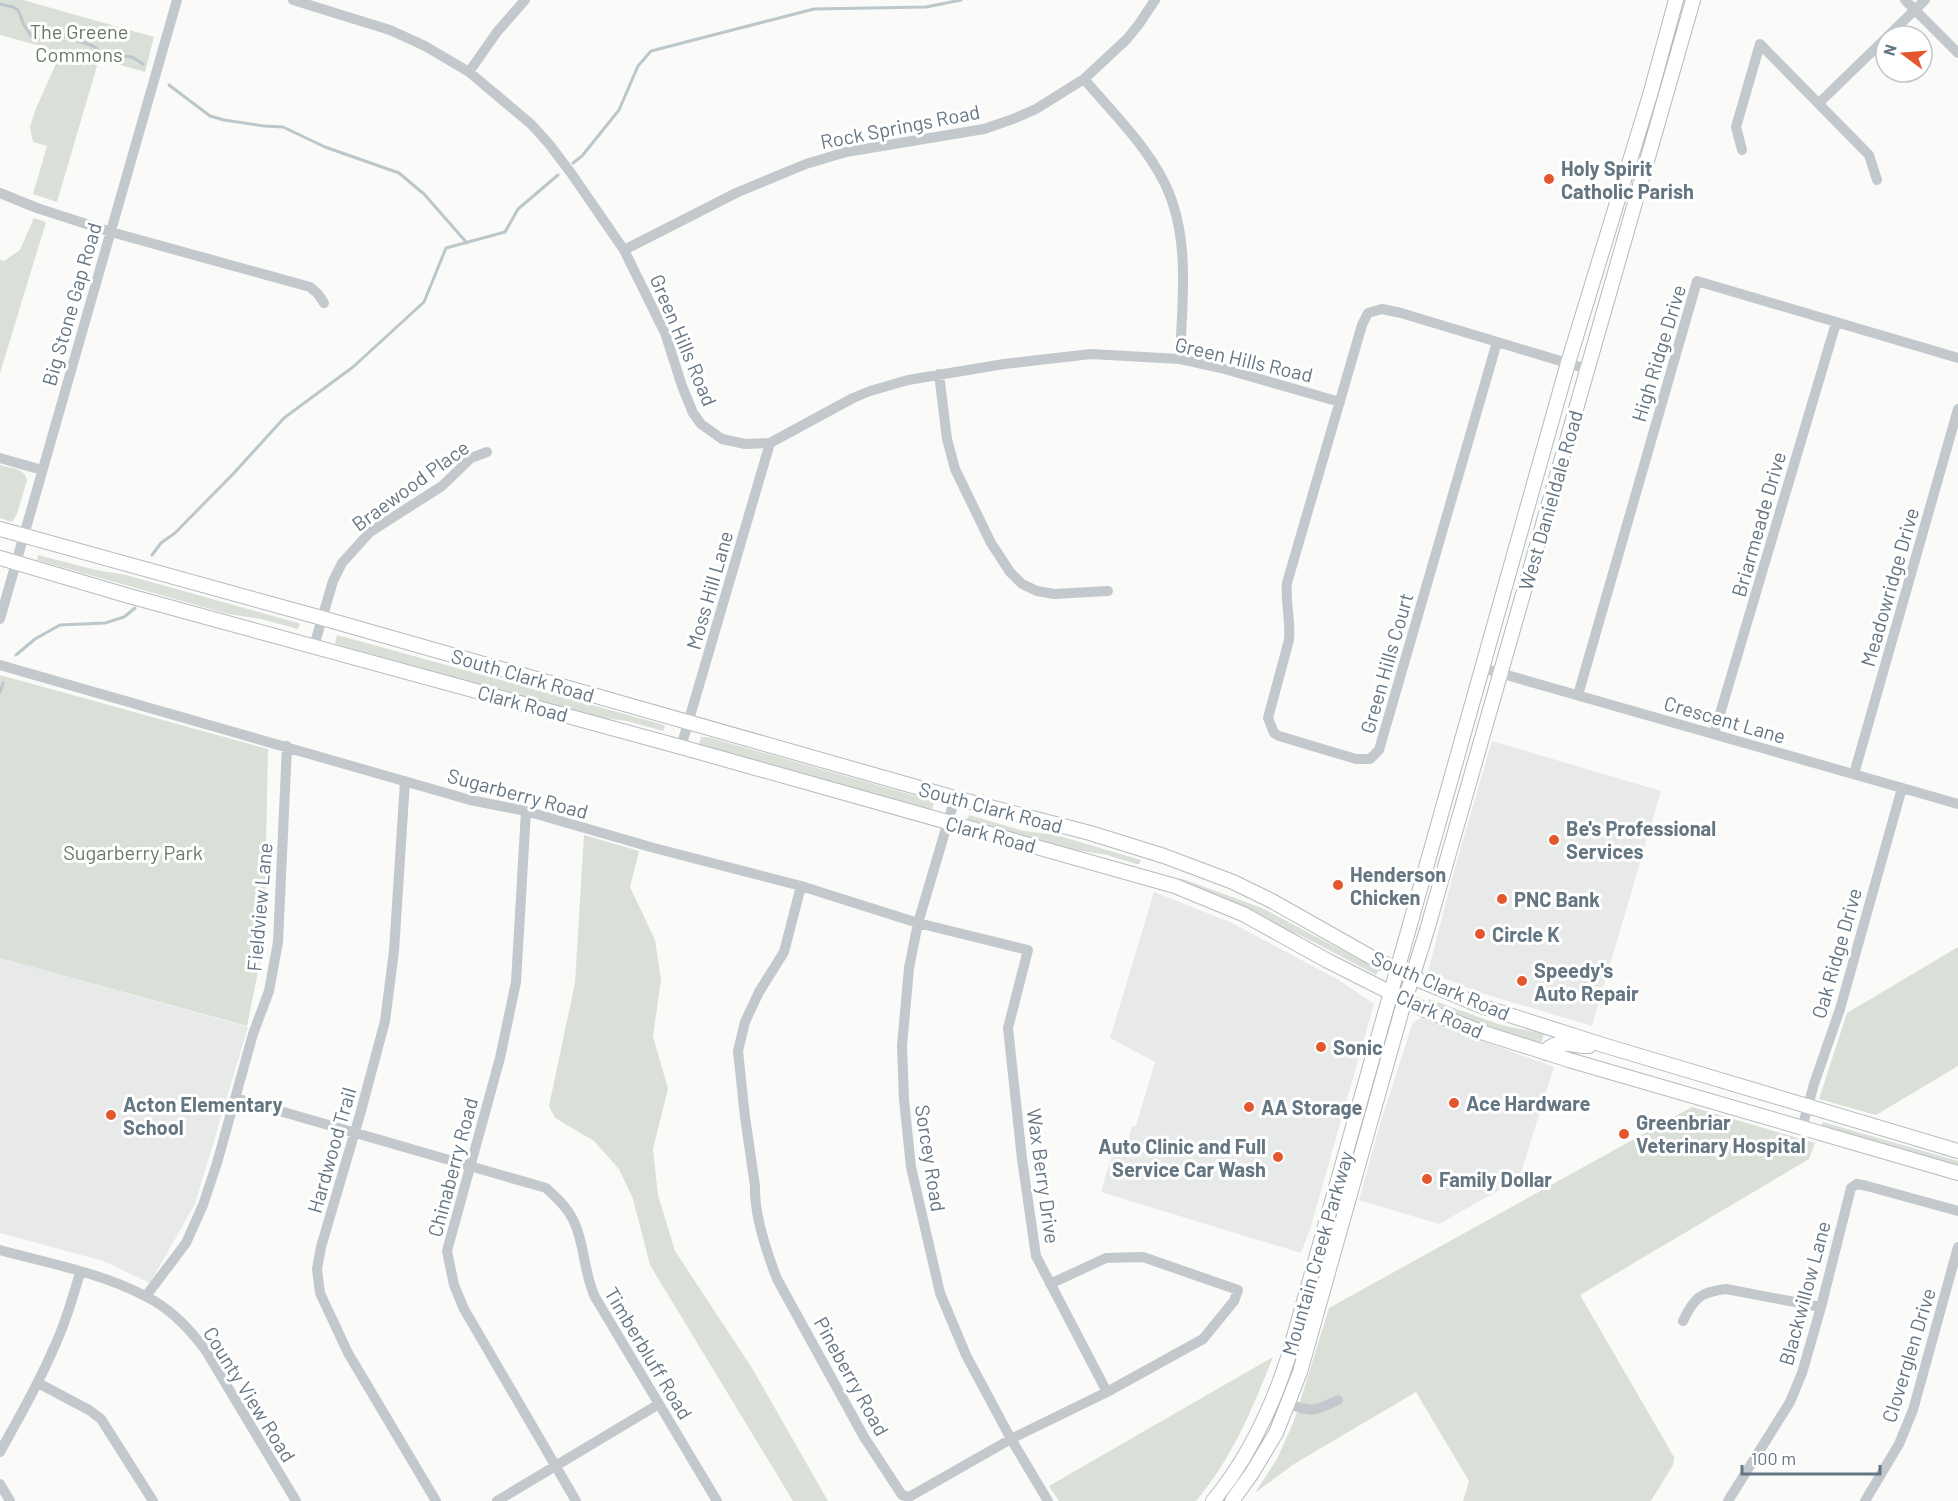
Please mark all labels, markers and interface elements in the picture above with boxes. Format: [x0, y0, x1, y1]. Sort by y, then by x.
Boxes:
park label: The Greene Commons [30, 19, 128, 66]
north arrow [1874, 24, 1934, 84]
text: N [1879, 42, 1900, 57]
street label: Rock Springs Road [818, 99, 982, 153]
place label: Holy Spirit Catholic Parish [1561, 156, 1694, 203]
marker: Holy Spirit Catholic Parish [1542, 172, 1556, 186]
street label: Big Stone Gap Road [36, 220, 106, 388]
street label: Green Hills Road [645, 271, 723, 409]
street label: High Ridge Drive [1626, 282, 1690, 424]
street label: Green Hills Road [1173, 331, 1315, 387]
street label: West Danieldale Road [1513, 407, 1587, 593]
street label: Braewood Place [347, 434, 473, 536]
street label: Briarmeade Drive [1726, 449, 1790, 599]
street label: Meadowridge Drive [1855, 505, 1923, 669]
street label: Moss Hill Lane [681, 528, 737, 652]
street label: Green Hills Court [1354, 590, 1418, 736]
street label: South Clark Road [449, 643, 597, 707]
street label: Clark Road [475, 679, 571, 727]
street label: Crescent Lane [1661, 690, 1789, 748]
street label: Sugarberry Road [445, 763, 591, 823]
street label: South Clark Road [916, 776, 1066, 838]
street label: Clark Road [943, 810, 1039, 858]
place label: Be's Professional Services [1566, 816, 1716, 863]
marker: Be's Professional Services [1547, 833, 1561, 847]
park label: Sugarberry Park [63, 840, 203, 864]
street label: Fieldview Lane [241, 842, 277, 972]
place label: Henderson Chicken [1350, 862, 1446, 909]
marker: Henderson Chicken [1331, 878, 1345, 892]
street label: Oak Ridge Drive [1806, 885, 1866, 1021]
place label: PNC Bank [1514, 887, 1600, 911]
marker: PNC Bank [1495, 892, 1509, 906]
place label: Circle K [1492, 922, 1560, 946]
marker: Circle K [1473, 927, 1487, 941]
street label: South Clark Road [1368, 945, 1514, 1025]
place label: Speedy's Auto Repair [1534, 958, 1639, 1005]
marker: Speedy's Auto Repair [1515, 974, 1529, 988]
street label: Clark Road [1393, 983, 1487, 1043]
place label: Sonic [1333, 1035, 1383, 1059]
marker: Sonic [1314, 1040, 1328, 1054]
street label: Hardwood Trail [302, 1084, 360, 1216]
place label: Ace Hardware [1466, 1091, 1591, 1115]
place label: Acton Elementary School [123, 1092, 282, 1139]
street label: Chinaberry Road [422, 1095, 482, 1239]
place label: AA Storage [1261, 1095, 1363, 1119]
marker: Ace Hardware [1447, 1096, 1461, 1110]
marker: AA Storage [1242, 1100, 1256, 1114]
street label: Sorcey Road [911, 1103, 951, 1213]
street label: Wax Berry Drive [1023, 1107, 1065, 1245]
marker: Acton Elementary School [104, 1108, 118, 1122]
place label: Greenbriar Veterinary Hospital [1636, 1110, 1806, 1157]
marker: Greenbriar Veterinary Hospital [1617, 1127, 1631, 1141]
place label: Auto Clinic and Full Service Car Wash [1098, 1134, 1266, 1181]
street label: Mountain Creek Parkway [1276, 1148, 1358, 1358]
marker: Auto Clinic and Full Service Car Wash [1271, 1150, 1285, 1164]
place label: Family Dollar [1439, 1167, 1552, 1191]
marker: Family Dollar [1420, 1172, 1434, 1186]
street label: Blackwillow Lane [1773, 1218, 1835, 1368]
street label: Timberbluff Road [600, 1282, 698, 1424]
street label: Cloverglen Drive [1876, 1285, 1940, 1425]
street label: Pineberry Road [809, 1312, 895, 1440]
street label: County View Road [199, 1322, 301, 1466]
scale bar [1742, 1438, 1880, 1476]
text: 100 m [1751, 1447, 1796, 1469]

